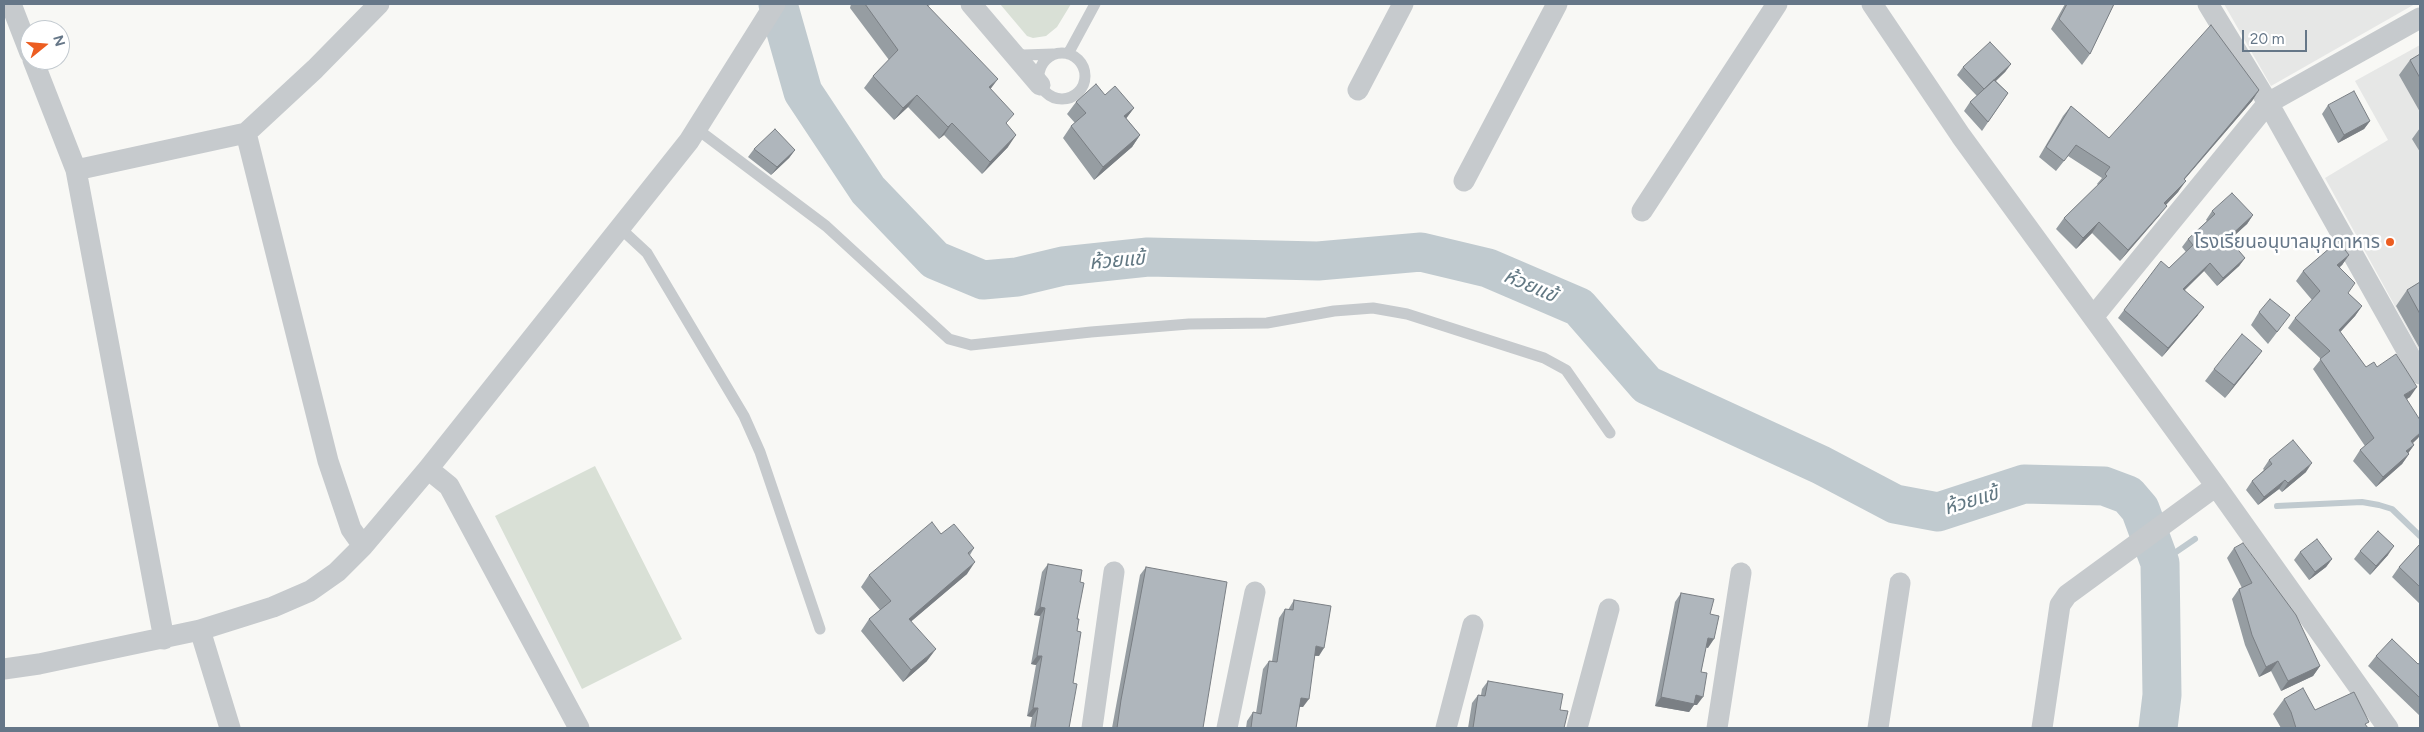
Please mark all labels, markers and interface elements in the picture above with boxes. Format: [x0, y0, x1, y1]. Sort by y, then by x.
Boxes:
north arrow [20, 20, 70, 70]
scale bar [2244, 20, 2309, 52]
text: 20 m [2250, 30, 2284, 48]
text: N [49, 33, 69, 48]
place label: โรงเรียนอนุบาลมุกดาหาร [2194, 231, 2380, 253]
marker: โรงเรียนอนุบาลมุกดาหาร [2384, 236, 2396, 248]
water label: ห้วยแข้ [1088, 247, 1146, 275]
water label: ห้วยแข้ [1500, 264, 1560, 308]
water label: ห้วยแข้ [1941, 481, 2001, 521]

